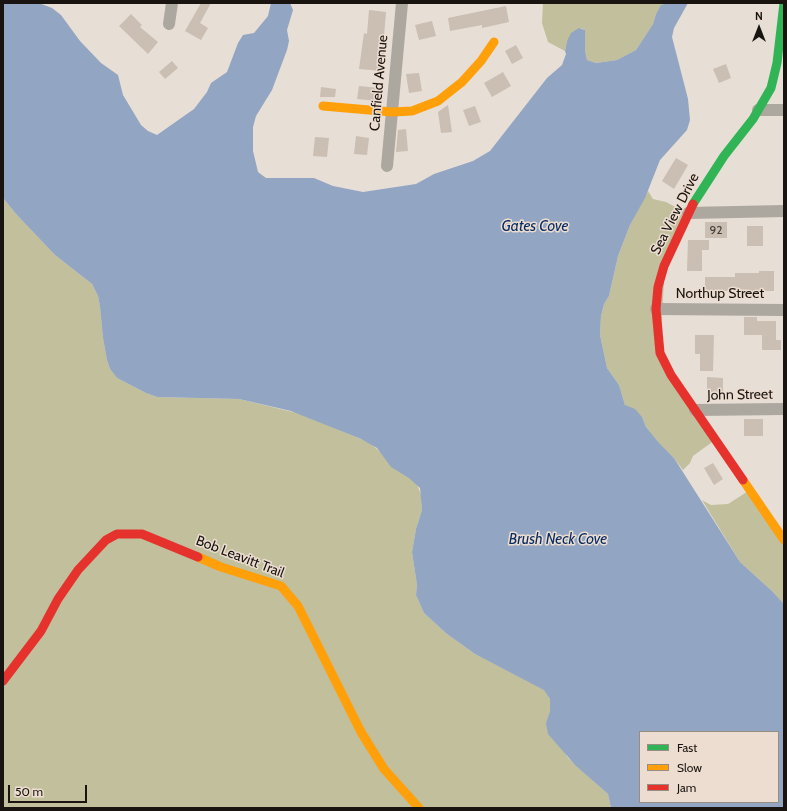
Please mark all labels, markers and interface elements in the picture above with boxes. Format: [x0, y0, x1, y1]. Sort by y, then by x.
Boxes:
north arrow [739, 8, 779, 48]
text: N [755, 9, 763, 23]
street label: Canfield Avenue [366, 34, 392, 132]
street label: Sea View Drive [647, 170, 703, 258]
water label: Gates Cove [502, 218, 568, 236]
house number: 92 [709, 223, 723, 237]
street label: Northup Street [676, 286, 764, 302]
street label: John Street [707, 386, 773, 404]
water label: Brush Neck Cove [509, 531, 607, 549]
street label: Bob Leavitt Trail [193, 532, 287, 582]
legend [639, 731, 779, 803]
text: Fast [677, 740, 697, 755]
text: Slow [677, 760, 702, 775]
scale bar [10, 777, 89, 803]
text: Jam [677, 780, 696, 795]
text: 50 m [15, 784, 43, 799]

